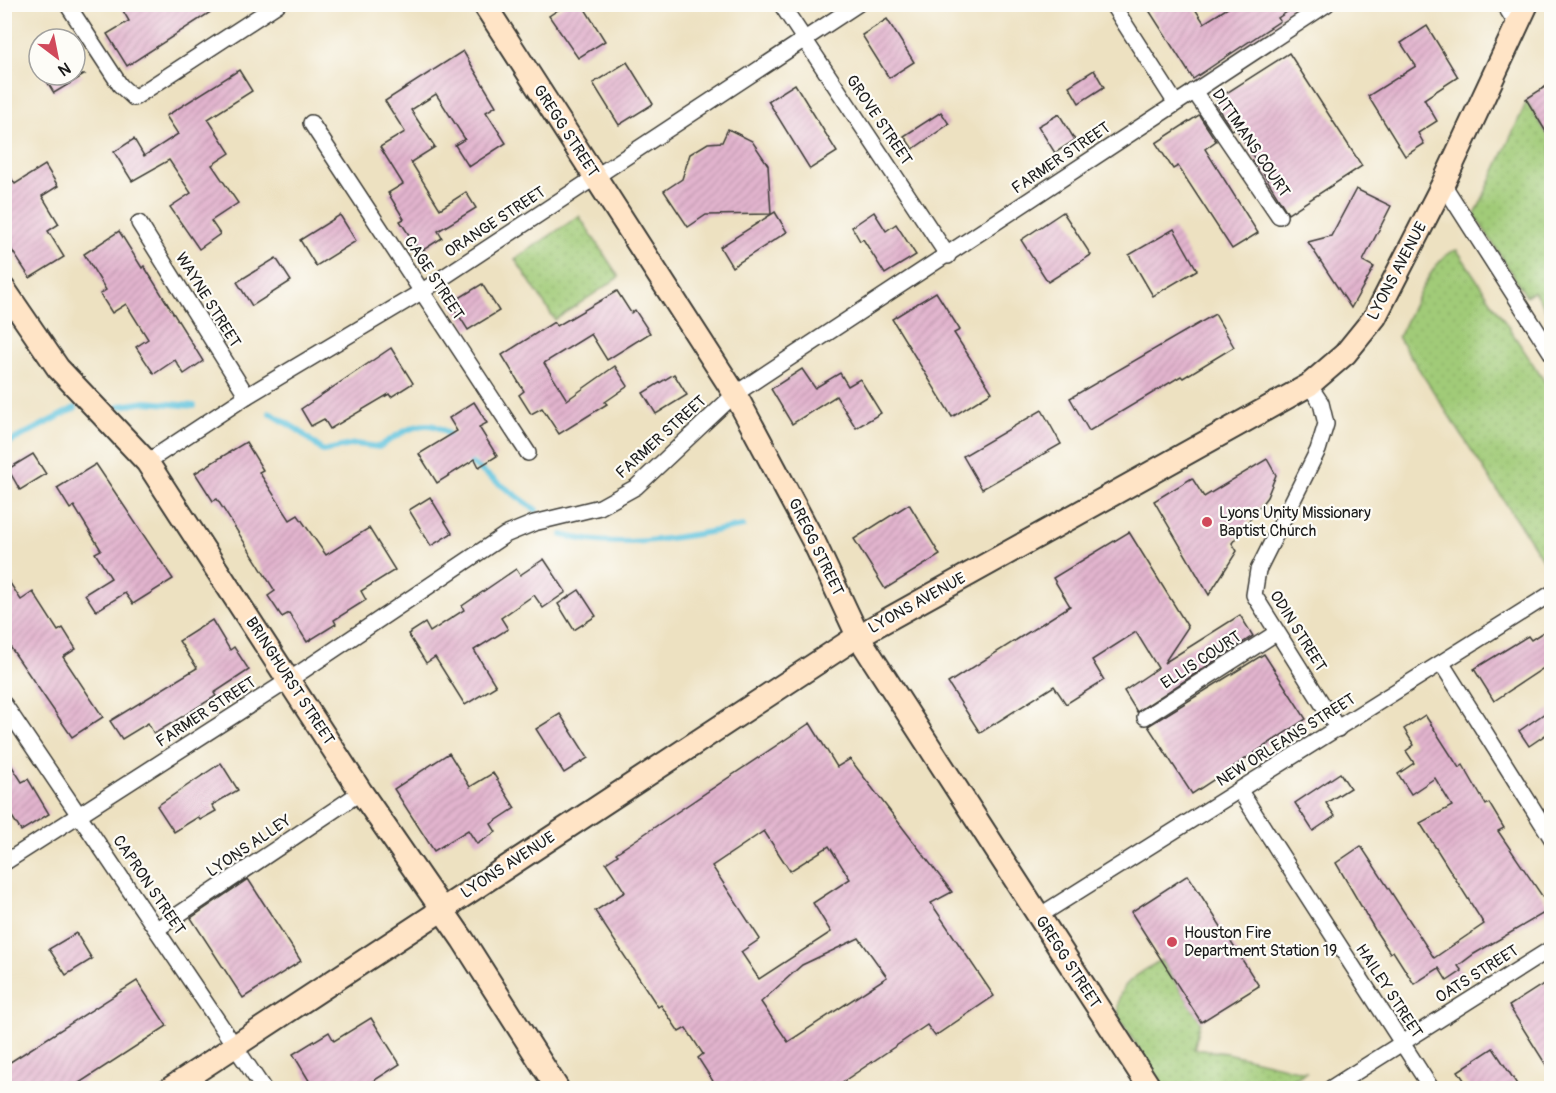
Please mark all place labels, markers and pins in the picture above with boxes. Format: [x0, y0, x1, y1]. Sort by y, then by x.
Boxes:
place label: Lyons Unity Missionary Baptist Church [1219, 503, 1371, 541]
marker: Lyons Unity Missionary Baptist Church [1200, 515, 1214, 529]
place label: Houston Fire Department Station 19 [1184, 923, 1337, 961]
marker: Houston Fire Department Station 19 [1165, 935, 1179, 949]

